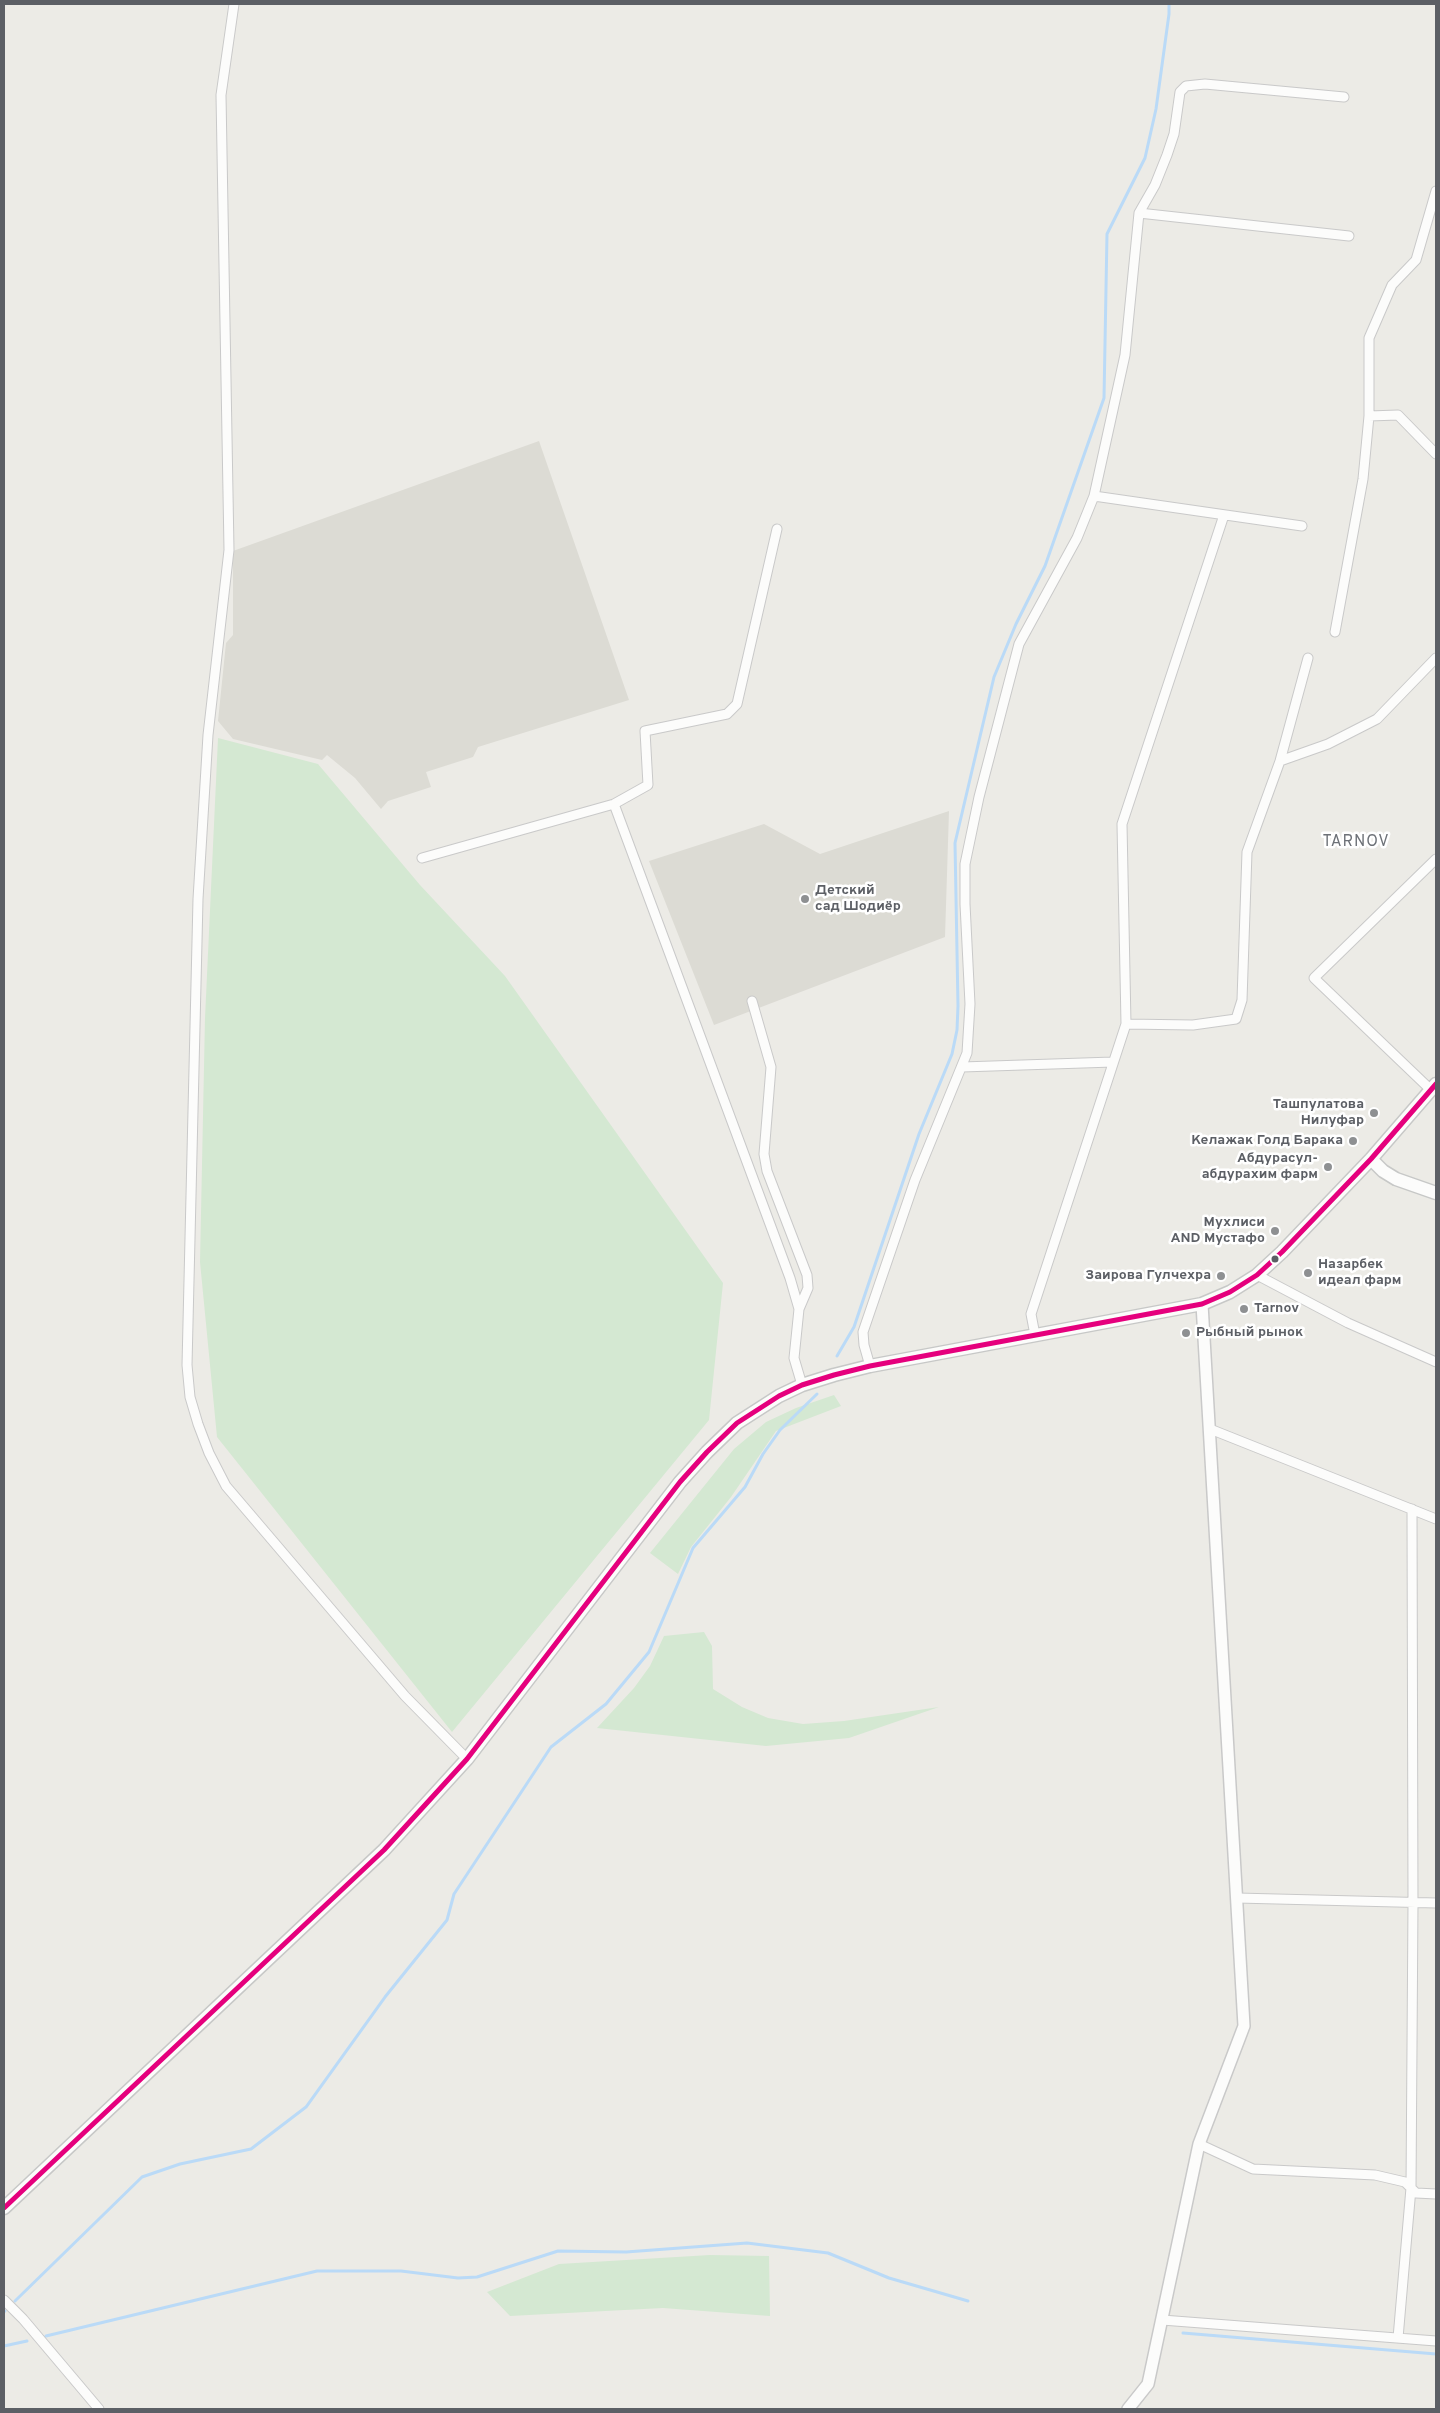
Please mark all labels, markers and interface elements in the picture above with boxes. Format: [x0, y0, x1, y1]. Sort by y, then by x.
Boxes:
district label: TARNOV [1322, 833, 1390, 853]
place label: Детский сад Шодиёр [815, 883, 901, 916]
marker: Детский сад Шодиёр [799, 893, 811, 905]
place label: Ташпулатова Нилуфар [1273, 1097, 1364, 1130]
marker: Ташпулатова Нилуфар [1368, 1107, 1380, 1119]
place label: Келажак Голд Барака [1191, 1133, 1343, 1149]
marker: Келажак Голд Барака [1347, 1135, 1359, 1147]
place label: Абдурасул- абдурахим фарм [1202, 1151, 1318, 1184]
marker: Абдурасул- абдурахим фарм [1322, 1161, 1334, 1173]
place label: Мухлиси AND Мустафо [1171, 1215, 1265, 1248]
marker: Мухлиси AND Мустафо [1269, 1225, 1281, 1237]
unlabelled marker [1270, 1254, 1280, 1264]
place label: Назарбек идеал фарм [1318, 1257, 1402, 1290]
marker: Назарбек идеал фарм [1302, 1267, 1314, 1279]
place label: Заирова Гулчехра [1085, 1268, 1211, 1284]
marker: Заирова Гулчехра [1215, 1270, 1227, 1282]
place label: Tarnov [1254, 1301, 1299, 1317]
marker: Tarnov [1238, 1303, 1250, 1315]
place label: Рыбный рынок [1196, 1325, 1303, 1341]
marker: Рыбный рынок [1180, 1327, 1192, 1339]

